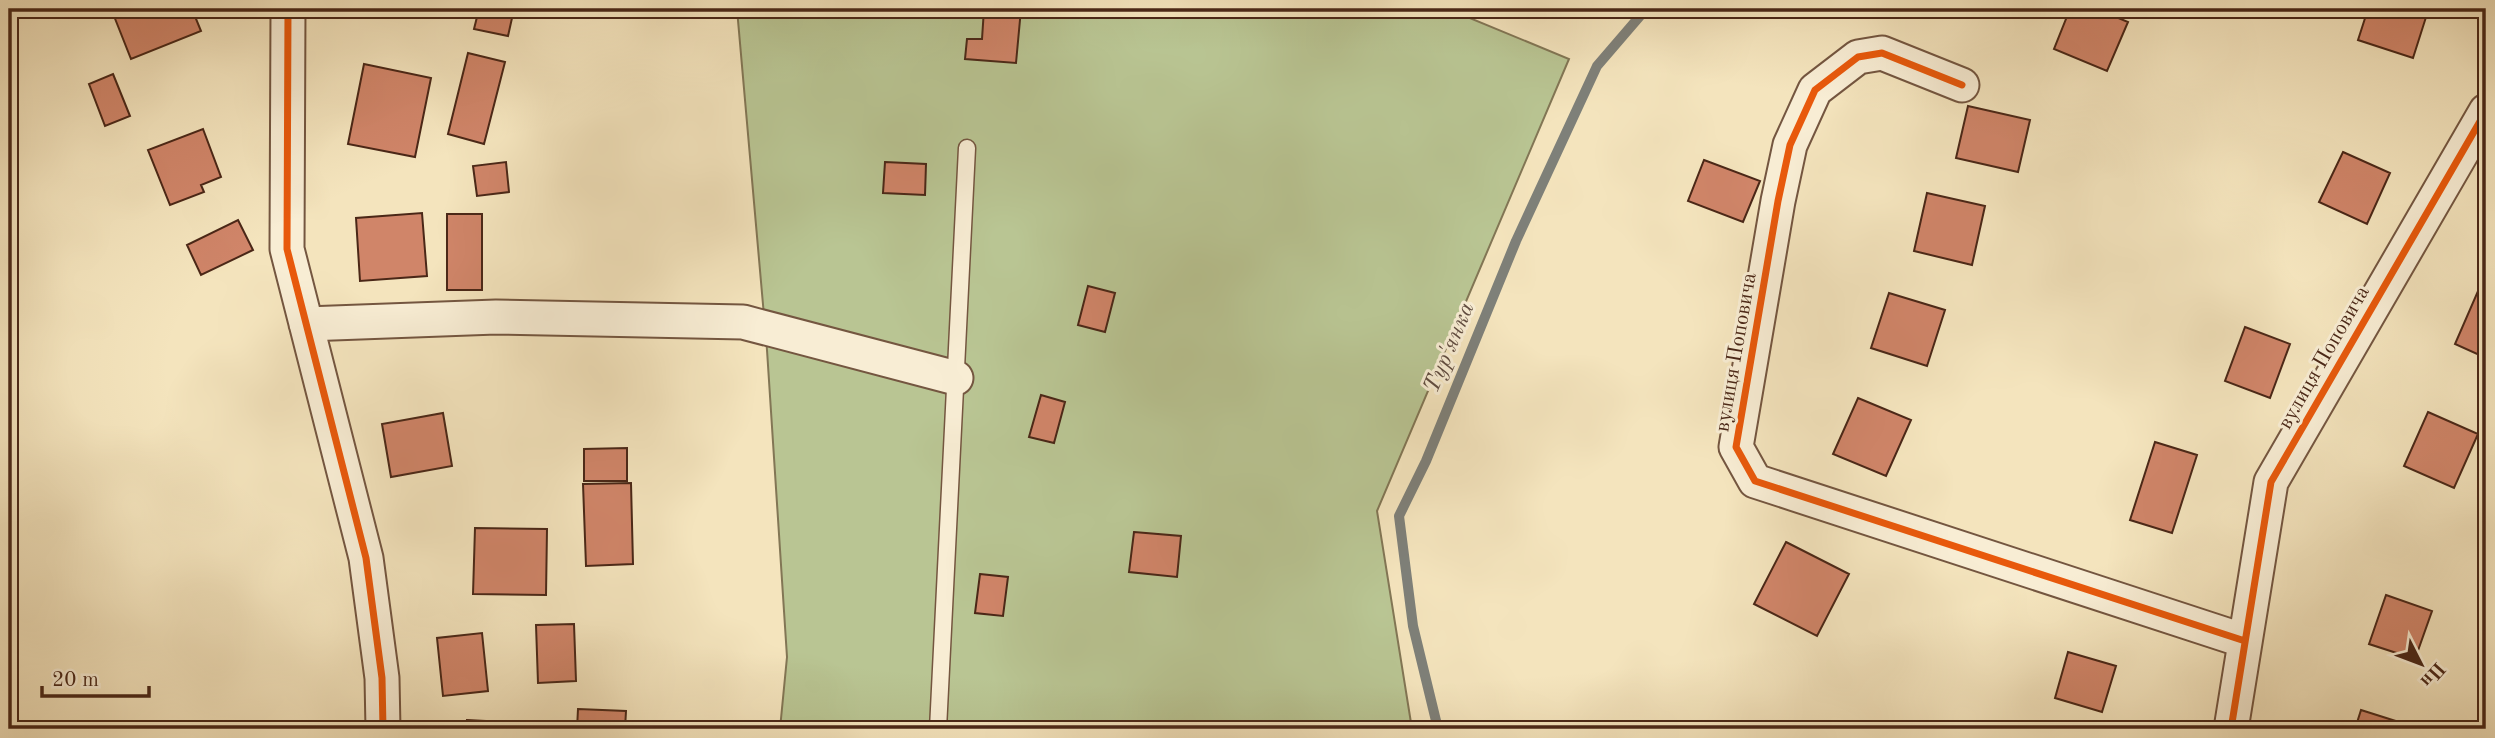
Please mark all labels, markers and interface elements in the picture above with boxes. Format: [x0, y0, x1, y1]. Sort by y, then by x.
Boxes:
street label: вулиця Поповича [1712, 271, 1761, 434]
street label: вулиця Поповича [2275, 283, 2374, 433]
water label: Тур'янка [1420, 299, 1480, 397]
north arrow [2386, 630, 2456, 700]
scale bar [42, 654, 149, 698]
text: Пн [2416, 658, 2448, 690]
text: 20 m [52, 670, 99, 691]

